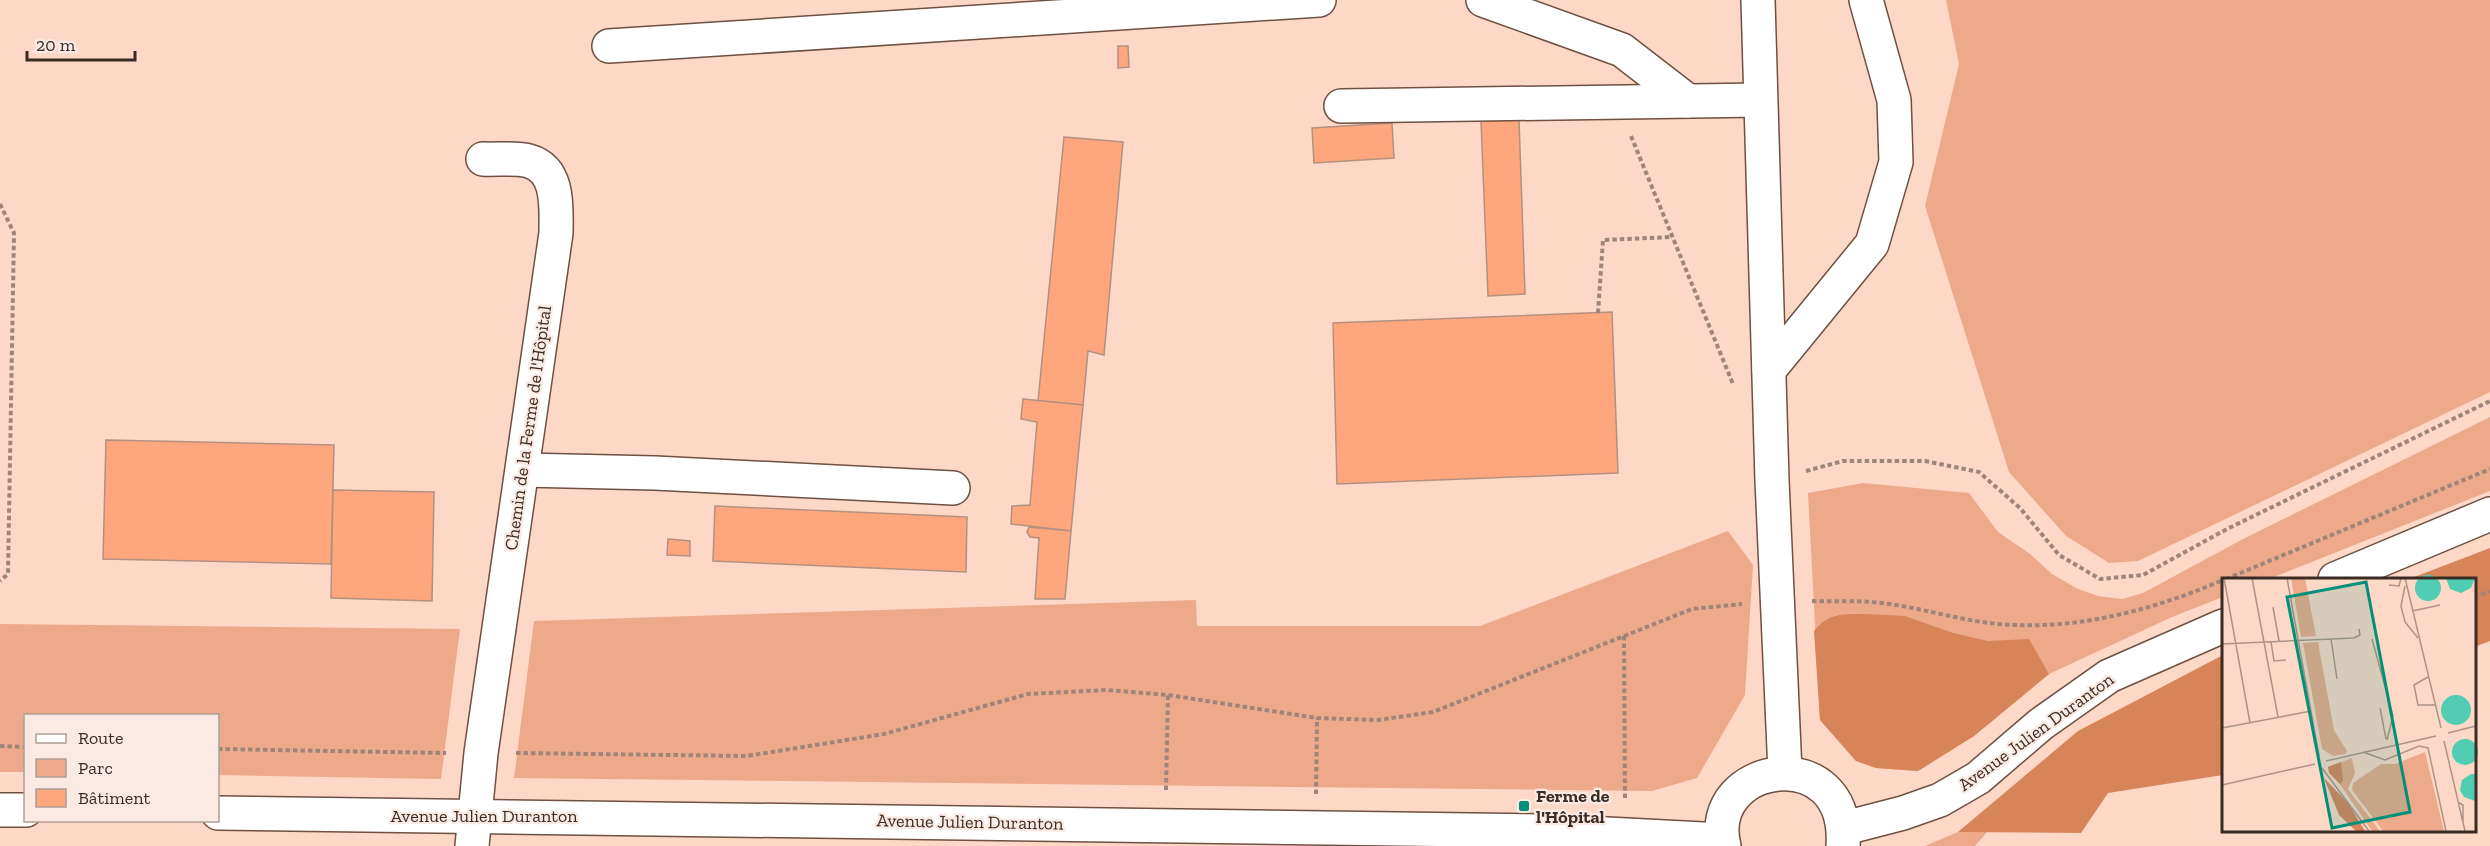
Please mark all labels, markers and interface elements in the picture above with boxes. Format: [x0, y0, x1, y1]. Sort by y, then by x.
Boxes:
scale bar [27, 24, 135, 62]
text: 20 m [36, 34, 76, 56]
street label: Chemin de la Ferme de l'Hôpital [500, 304, 556, 552]
inset map [2222, 578, 2475, 831]
street label: Avenue Julien Duranton [1954, 668, 2119, 796]
legend [24, 714, 219, 822]
text: Route [78, 727, 123, 749]
text: Parc [78, 757, 113, 779]
place label: Ferme de l'Hôpital [1536, 785, 1610, 828]
text: Bâtiment [78, 787, 151, 809]
marker: Ferme de l'Hôpital [1517, 799, 1531, 813]
street label: Avenue Julien Duranton [391, 805, 578, 827]
street label: Avenue Julien Duranton [876, 809, 1064, 835]

